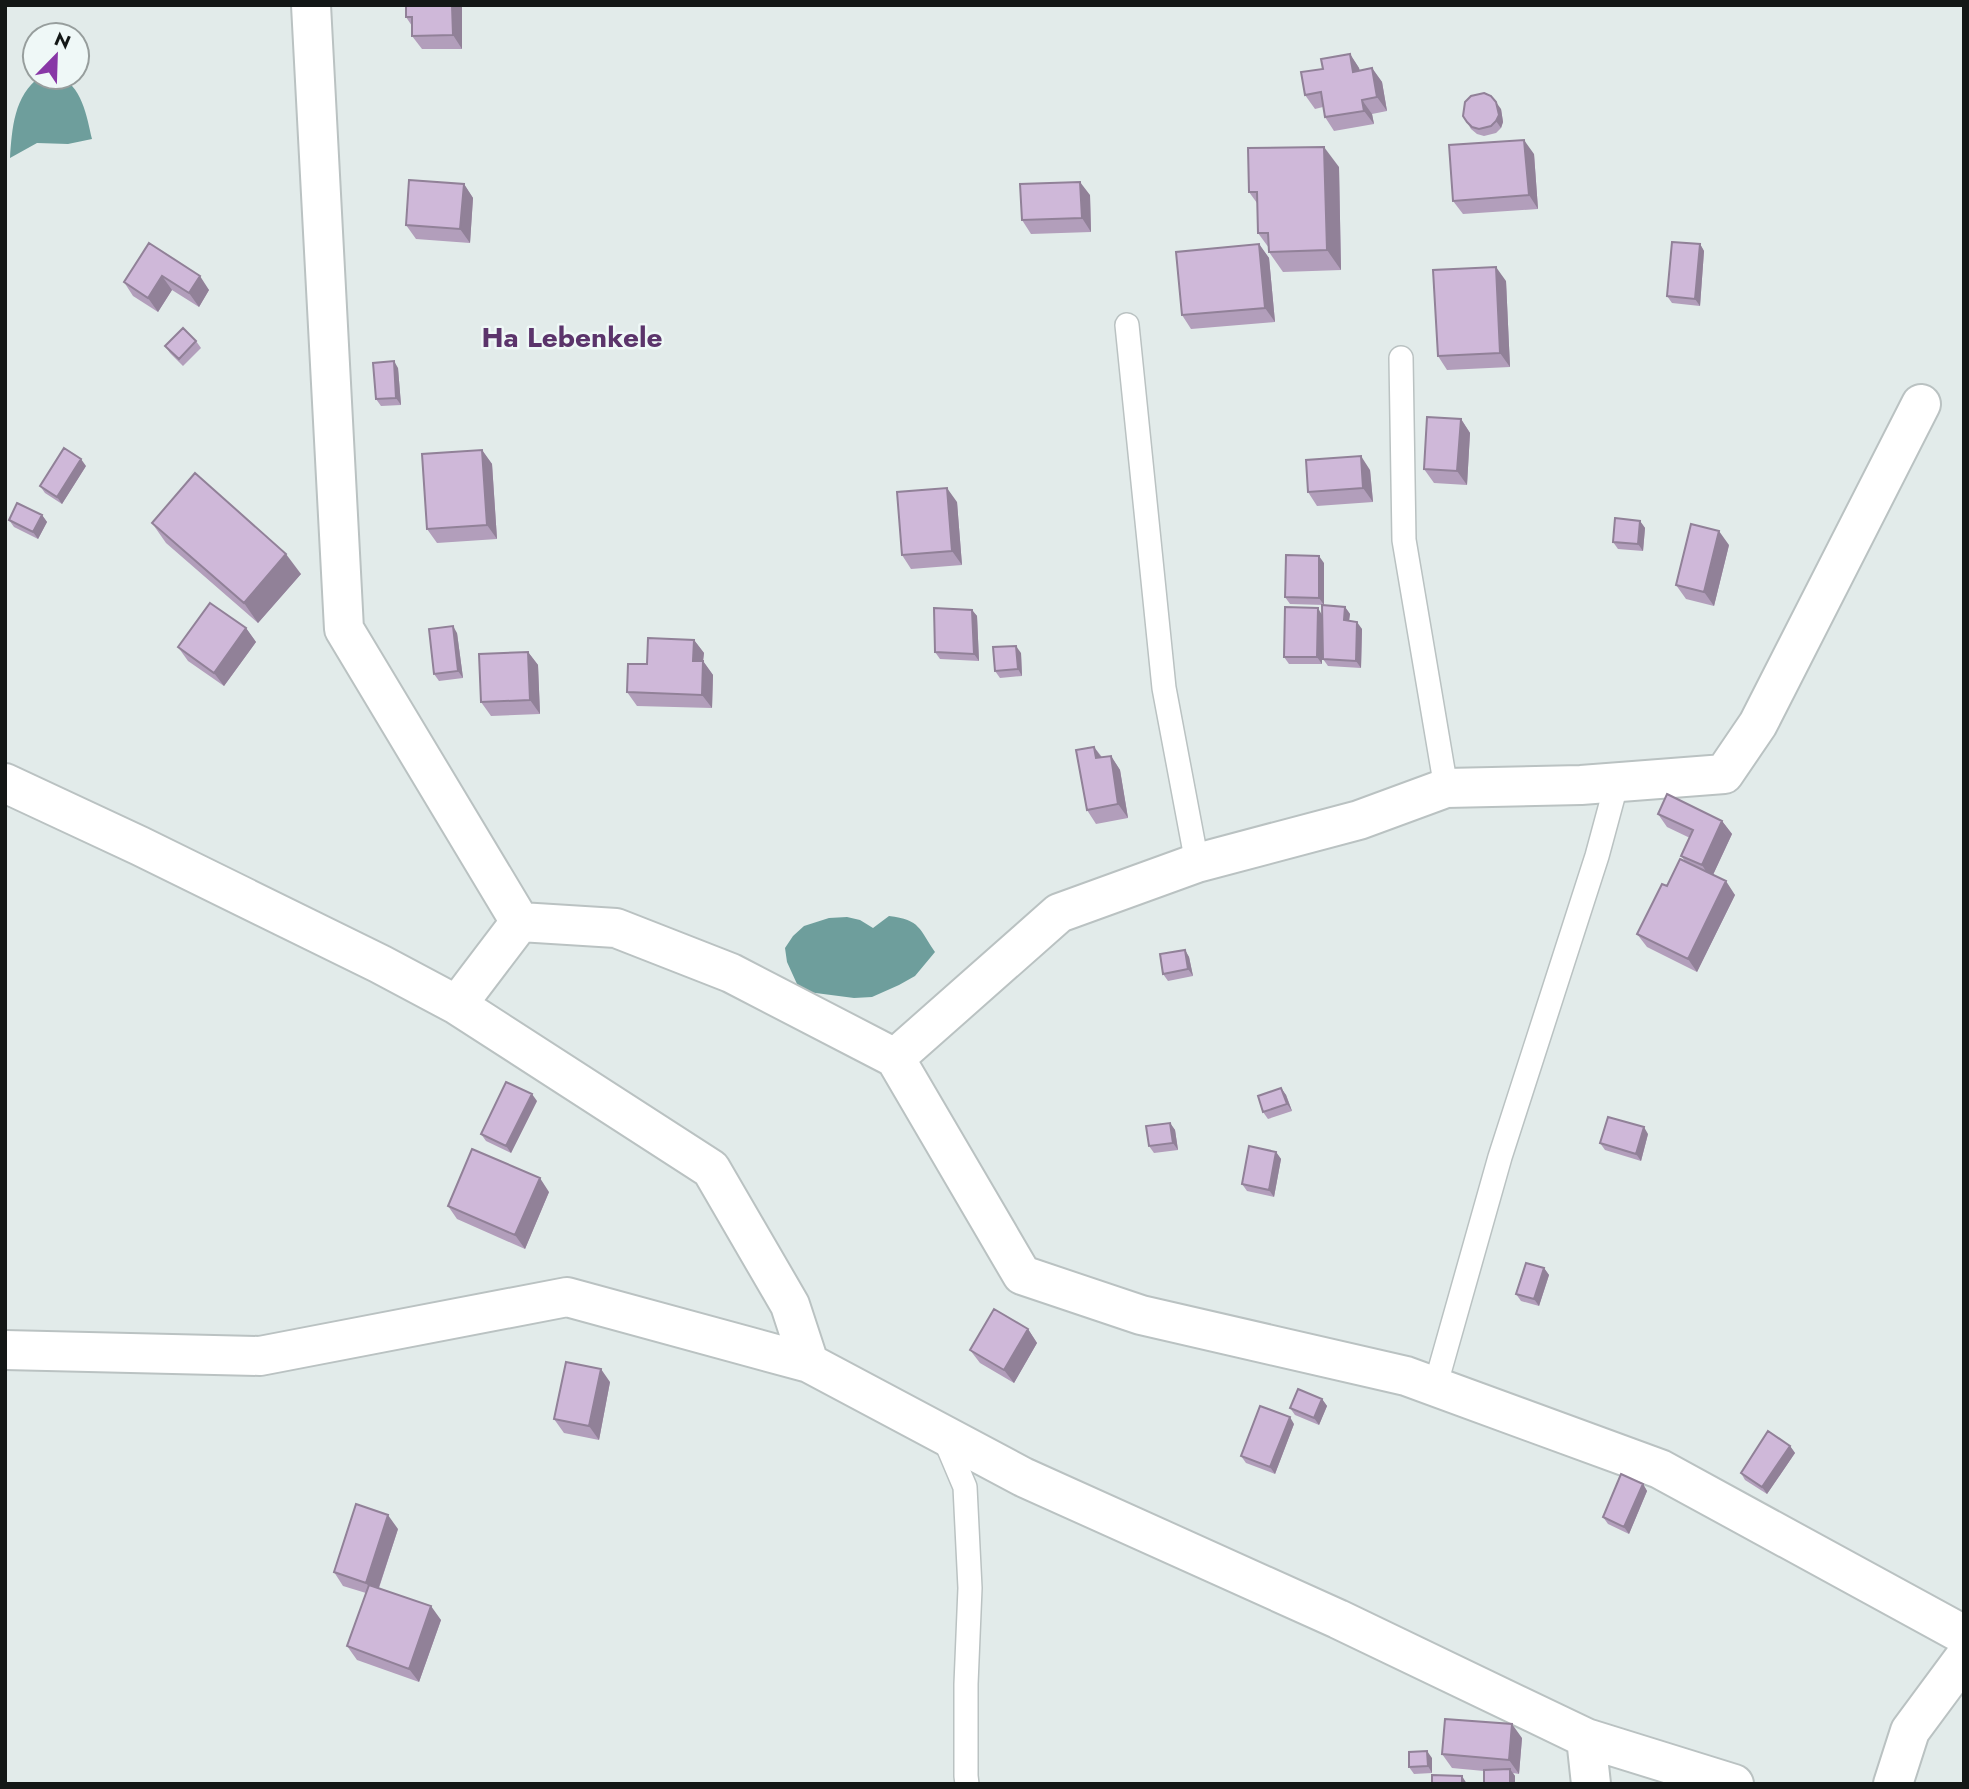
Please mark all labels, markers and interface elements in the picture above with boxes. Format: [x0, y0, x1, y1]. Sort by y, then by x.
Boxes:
north arrow [21, 21, 91, 91]
text: N [50, 25, 75, 56]
district label: Ha Lebenkele [481, 317, 663, 358]

